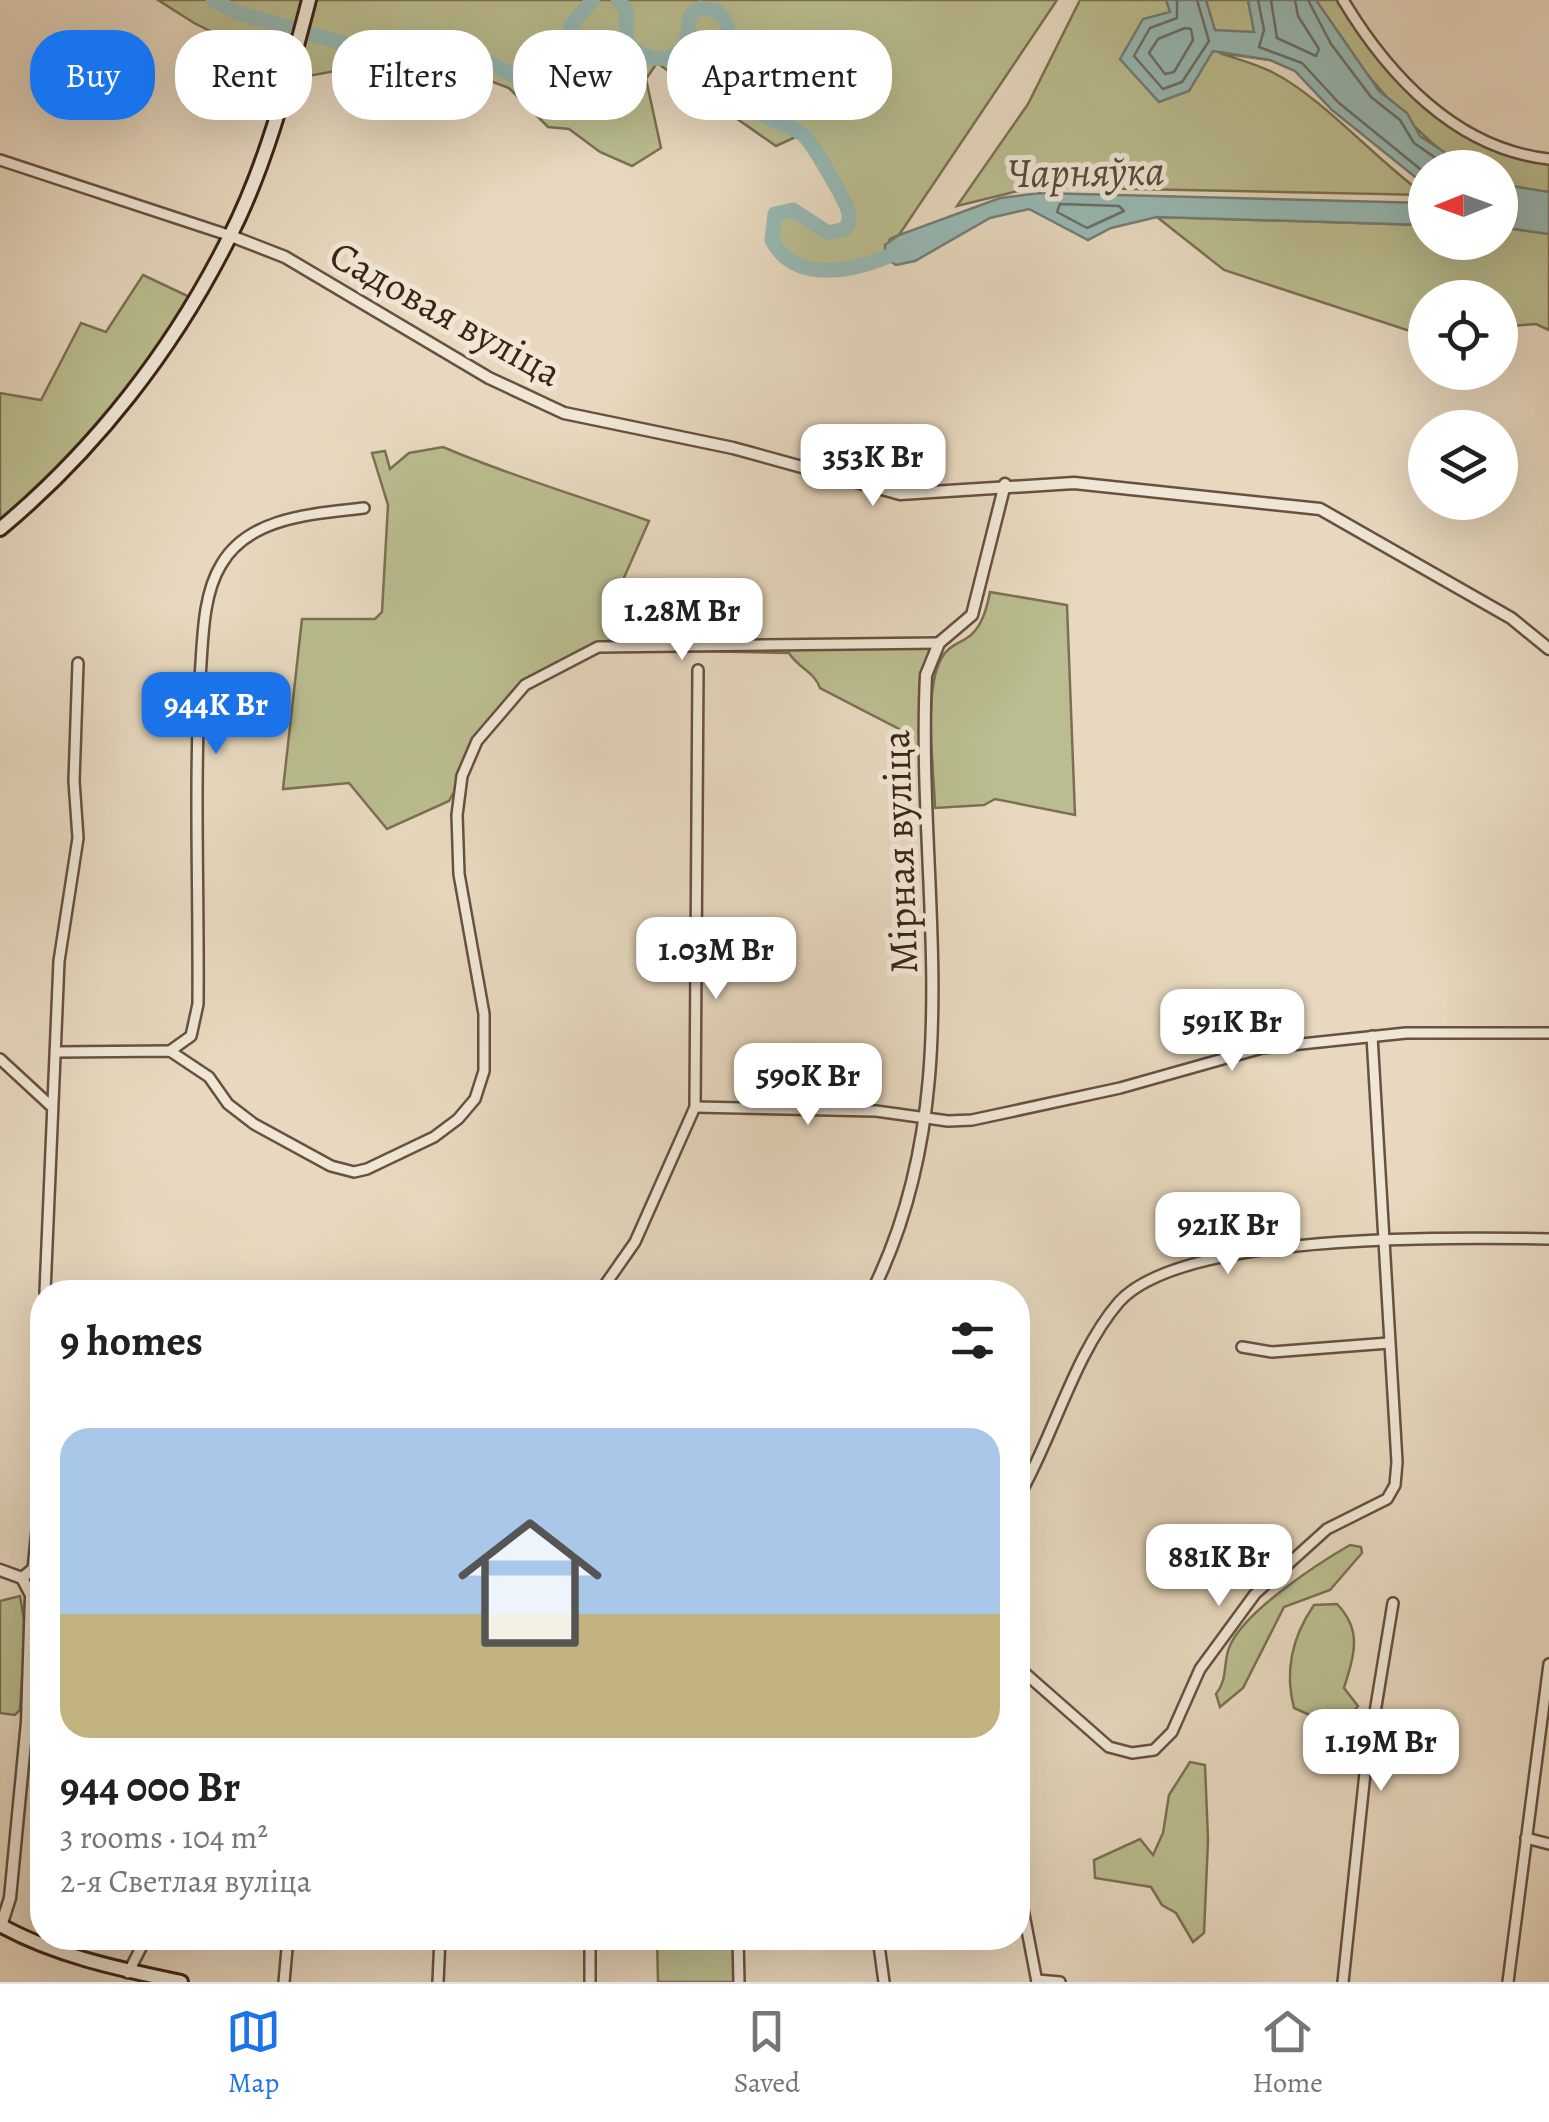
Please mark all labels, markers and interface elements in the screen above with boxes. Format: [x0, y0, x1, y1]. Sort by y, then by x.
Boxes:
chip: Buy [30, 30, 155, 120]
chip: Rent [175, 30, 312, 120]
chip: Filters [332, 30, 493, 120]
chip: New [513, 30, 647, 120]
chip: Apartment [667, 30, 892, 120]
water label: Чарняўка [1007, 142, 1165, 201]
north arrow [1408, 150, 1518, 260]
map controls [1408, 150, 1518, 520]
street label: Садовая вуліца [320, 227, 572, 400]
button: locate [1408, 280, 1518, 390]
button: layers [1408, 410, 1518, 520]
pin: 353K Br [781, 424, 965, 509]
text: 353K Br [823, 434, 923, 478]
pin: 1.28M Br [579, 578, 785, 663]
text: 1.28M Br [624, 588, 740, 632]
pin: 944K Br [124, 672, 308, 757]
text: 944K Br [164, 682, 268, 726]
street label: Мірная вуліца [868, 729, 931, 975]
pin: 1.03M Br [613, 917, 819, 1002]
text: 1.03M Br [658, 927, 774, 971]
pin: 591K Br [1140, 989, 1324, 1074]
text: 591K Br [1182, 999, 1282, 1043]
pin: 590K Br [716, 1043, 900, 1128]
text: 590K Br [756, 1053, 860, 1097]
pin: 921K Br [1136, 1192, 1320, 1277]
text: 921K Br [1177, 1202, 1279, 1246]
text: 9 homes [60, 1312, 203, 1369]
icon: filters [945, 1313, 1000, 1368]
icon: home [440, 1493, 620, 1673]
pin: 881K Br [1127, 1524, 1311, 1609]
text: 881K Br [1168, 1534, 1270, 1578]
pin: 1.19M Br [1278, 1709, 1484, 1794]
text: 1.19M Br [1325, 1719, 1437, 1763]
text: 944 000 Br [60, 1758, 240, 1815]
text: 3 rooms · 104 m² [60, 1815, 268, 1859]
text: 2-я Светлая вуліца [60, 1859, 312, 1903]
tab: Map [226, 2004, 281, 2102]
tab: Saved [734, 2004, 800, 2102]
tab: Home [1252, 2004, 1323, 2102]

